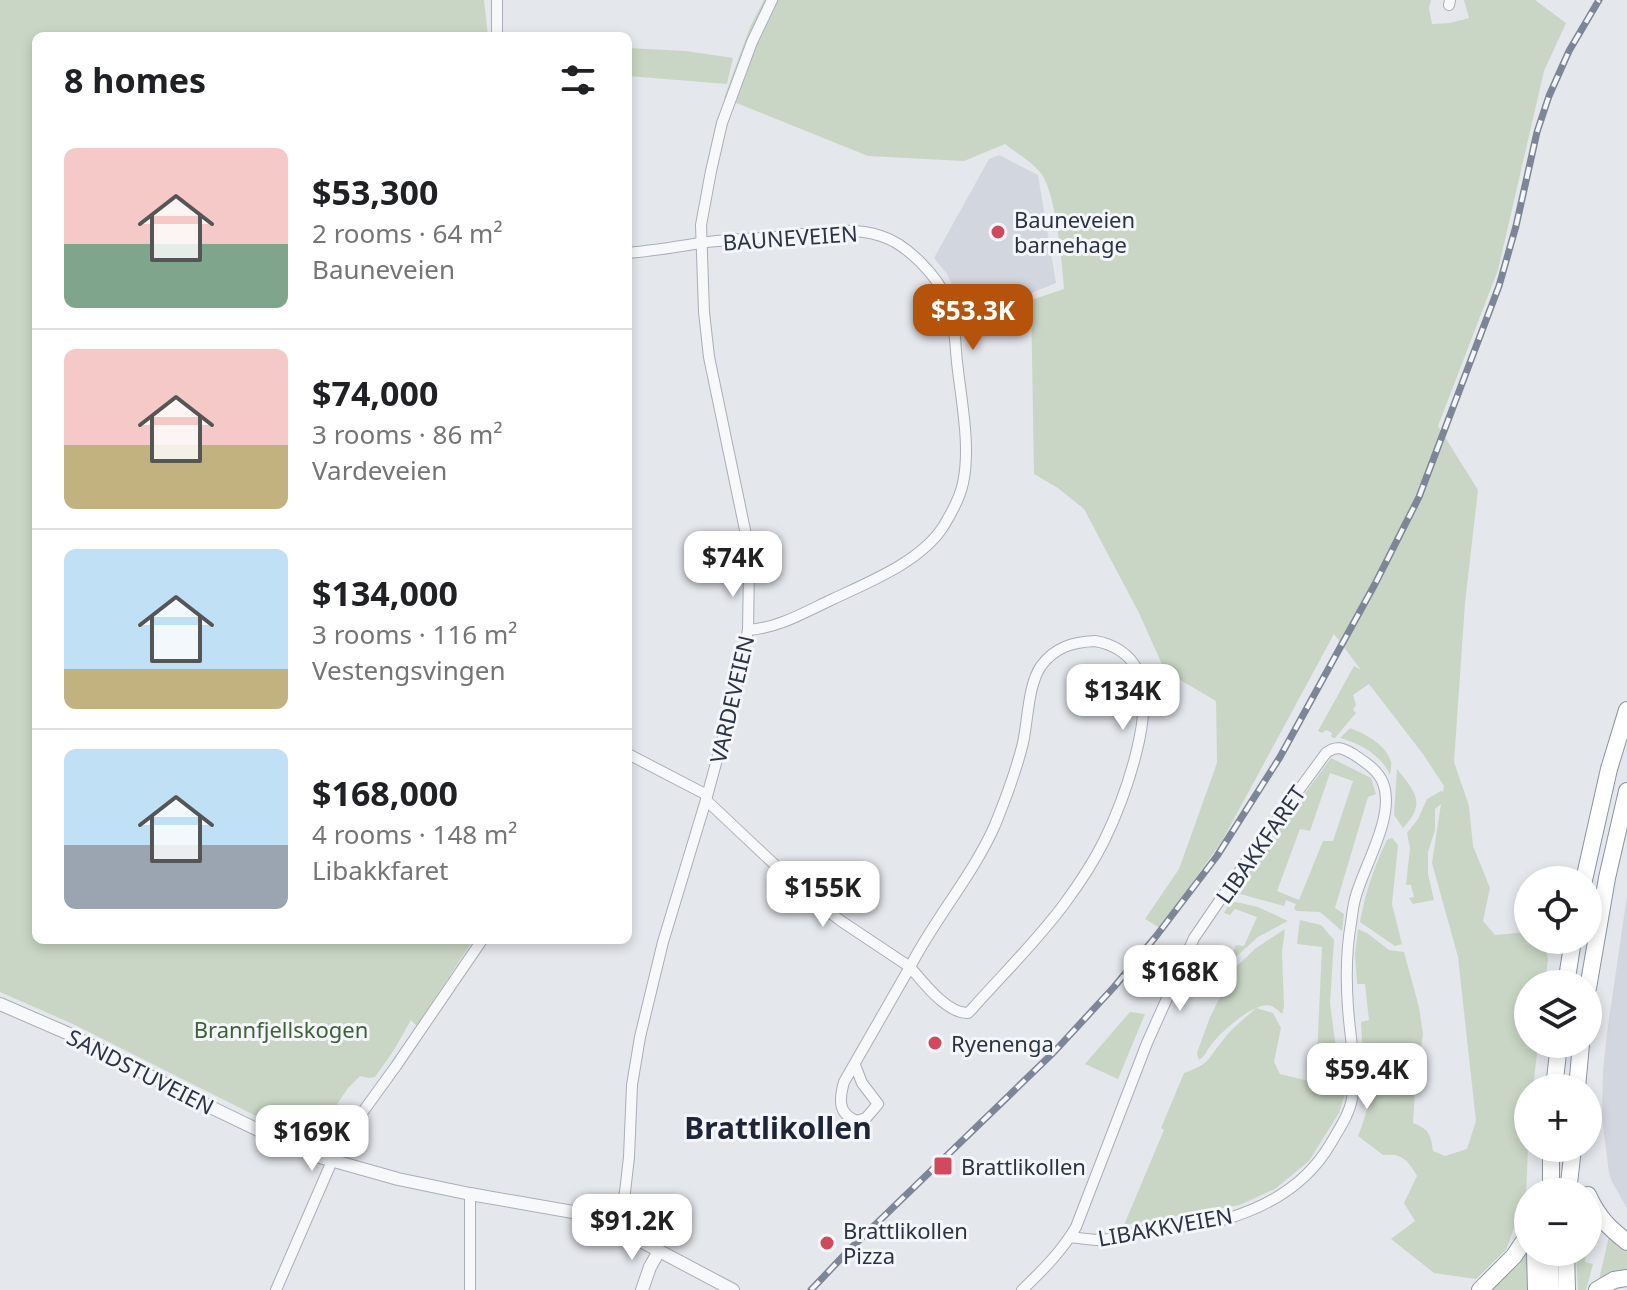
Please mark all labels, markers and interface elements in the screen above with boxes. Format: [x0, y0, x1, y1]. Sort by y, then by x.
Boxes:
text: 8 homes [64, 57, 206, 103]
icon: filters [556, 58, 600, 102]
text: $53,300 [312, 169, 438, 215]
icon: home [128, 180, 224, 276]
place label: Bauneveien barnehage [1014, 204, 1135, 259]
text: 2 rooms · 64 m² [312, 215, 502, 251]
street label: BAUNEVEIEN [721, 217, 859, 257]
marker: Bauneveien barnehage [989, 223, 1007, 241]
text: Bauneveien [312, 251, 455, 287]
pin: $53.3K [908, 284, 1038, 352]
text: $53.3K [931, 292, 1015, 328]
text: $74,000 [312, 370, 438, 416]
icon: home [128, 381, 224, 477]
text: 3 rooms · 86 m² [312, 416, 502, 452]
text: Vardeveien [312, 452, 447, 488]
pin: $74K [686, 531, 780, 599]
text: $74K [702, 539, 764, 575]
text: $134,000 [312, 570, 458, 616]
icon: home [128, 581, 224, 677]
text: 3 rooms · 116 m² [312, 616, 517, 652]
street label: VARDEVEIEN [702, 632, 760, 766]
text: Vestengsvingen [312, 652, 505, 688]
pin: $134K [1067, 664, 1179, 732]
text: $134K [1085, 672, 1161, 708]
text: $168,000 [312, 770, 458, 816]
street label: LIBAKKFARET [1208, 779, 1312, 909]
icon: home [128, 781, 224, 877]
text: 4 rooms · 148 m² [312, 816, 517, 852]
text: Libakkfaret [312, 852, 448, 888]
pin: $155K [767, 861, 879, 929]
map controls [1514, 866, 1602, 1266]
button: locate [1514, 866, 1602, 954]
text: $155K [785, 869, 861, 905]
pin: $168K [1124, 945, 1236, 1013]
text: $168K [1142, 953, 1218, 989]
button: layers [1514, 970, 1602, 1058]
park label: Brannfjellskogen [194, 1014, 368, 1044]
street label: SANDSTUVEIEN [62, 1021, 220, 1121]
place label: Ryenenga [951, 1028, 1054, 1058]
marker: Ryenenga [926, 1034, 944, 1052]
pin: $59.4K [1302, 1043, 1432, 1111]
text: $59.4K [1325, 1051, 1409, 1087]
button: + [1514, 1074, 1602, 1162]
pin: $169K [256, 1105, 368, 1173]
district label: Brattlikollen [684, 1107, 872, 1148]
text: $169K [274, 1113, 350, 1149]
place label: Brattlikollen [961, 1151, 1086, 1181]
marker: Brattlikollen [932, 1155, 954, 1177]
button: − [1514, 1178, 1602, 1266]
pin: $91.2K [567, 1194, 697, 1262]
street label: LIBAKKVEIEN [1095, 1199, 1235, 1253]
text: $91.2K [590, 1202, 674, 1238]
place label: Brattlikollen Pizza [843, 1215, 968, 1270]
marker: Brattlikollen Pizza [818, 1234, 836, 1252]

